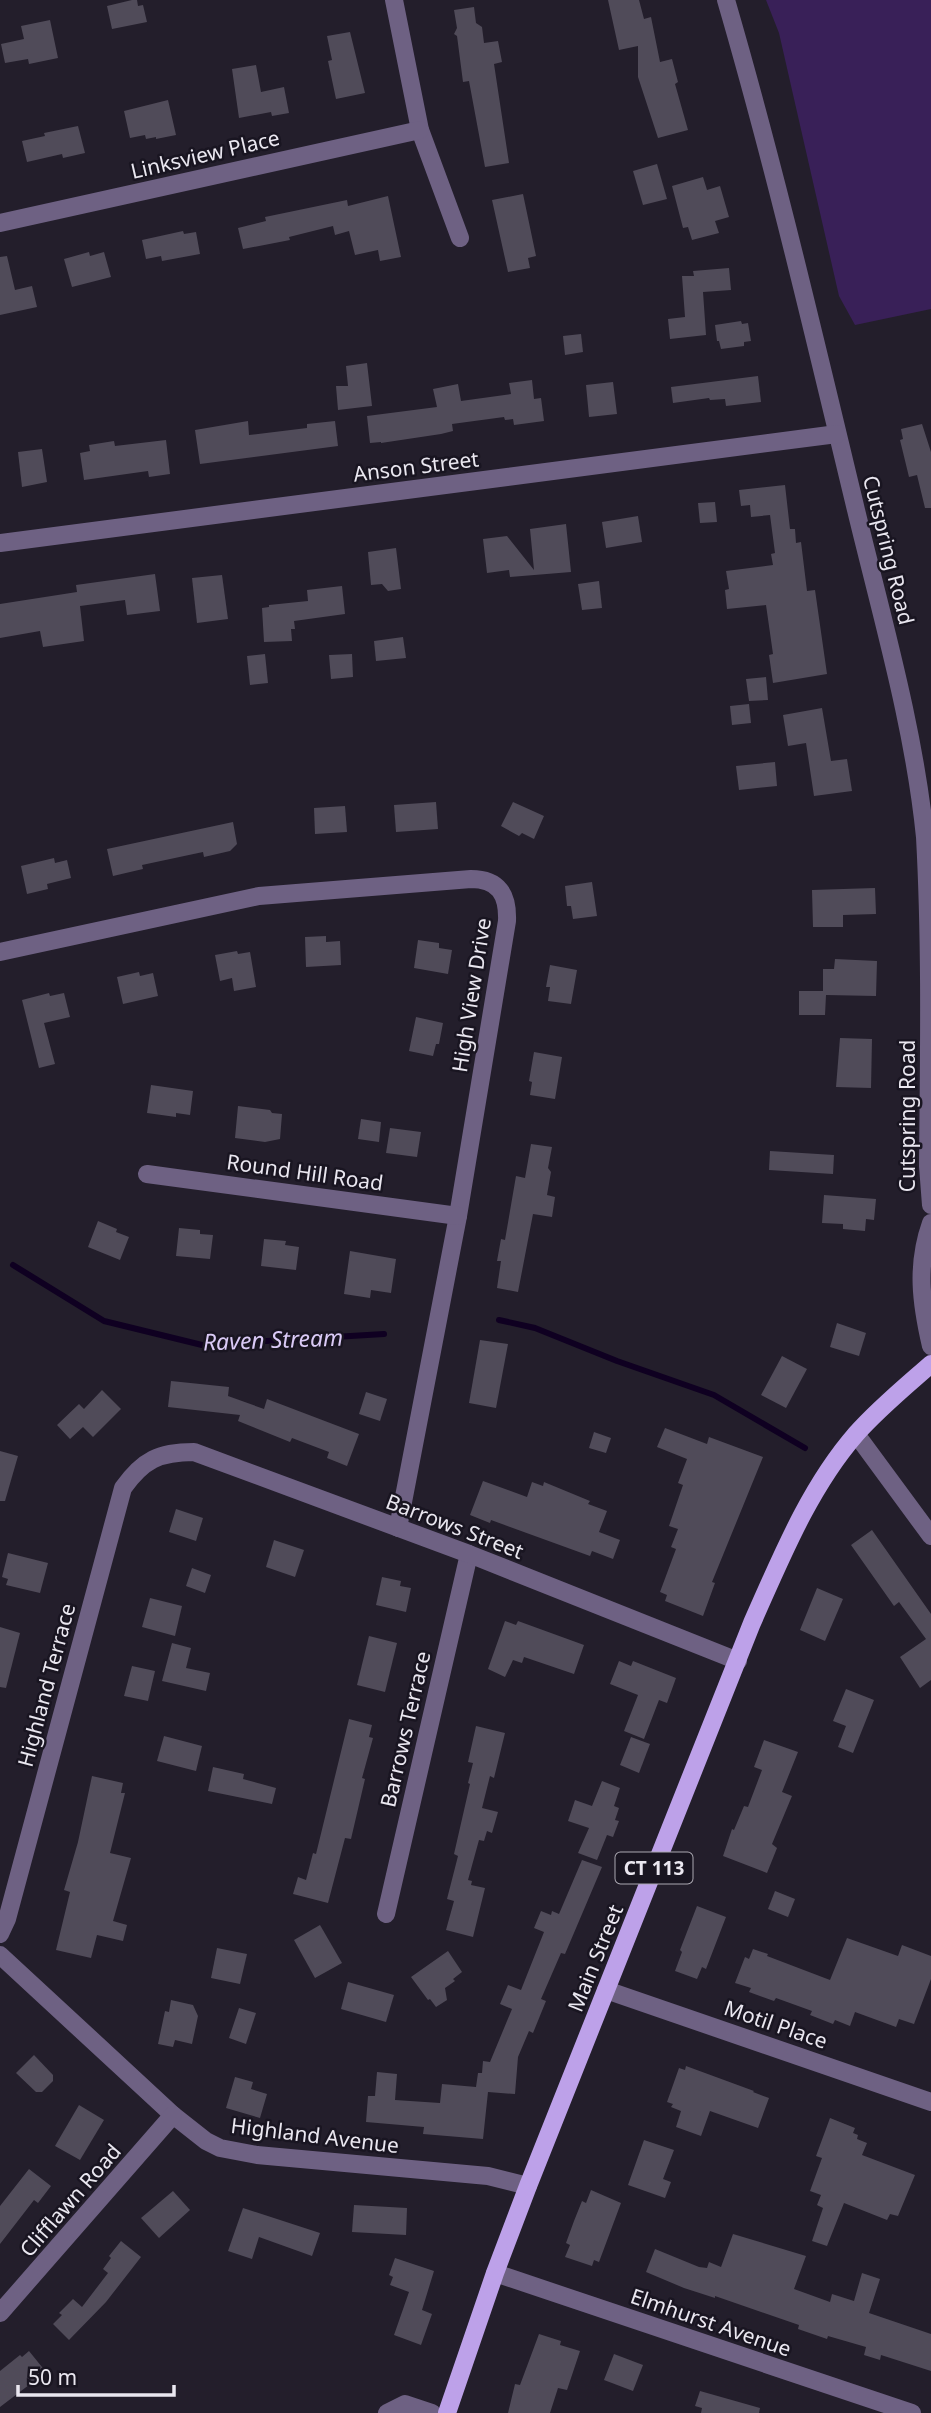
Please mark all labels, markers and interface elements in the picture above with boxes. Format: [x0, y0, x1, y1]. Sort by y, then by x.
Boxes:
street label: Linksview Place [128, 123, 282, 185]
street label: Anson Street [352, 444, 481, 488]
street label: Cutspring Road [857, 473, 921, 627]
street label: High View Drive [445, 916, 497, 1074]
street label: Cutspring Road [893, 1040, 921, 1192]
street label: Round Hill Road [225, 1147, 385, 1197]
water label: Raven Stream [202, 1321, 344, 1357]
street label: Barrows Street [382, 1487, 528, 1565]
street label: Highland Terrace [11, 1600, 81, 1770]
street label: Barrows Terrace [373, 1648, 437, 1810]
road number: CT 113 [616, 1852, 692, 1884]
street label: Main Street [561, 1900, 629, 2016]
street label: Motil Place [721, 1993, 831, 2055]
street label: Highland Avenue [229, 2111, 401, 2159]
street label: Clifflawn Road [13, 2138, 127, 2262]
street label: Elmhurst Avenue [627, 2281, 795, 2363]
scale bar [18, 2354, 173, 2398]
text: 50 m [28, 2363, 77, 2391]

